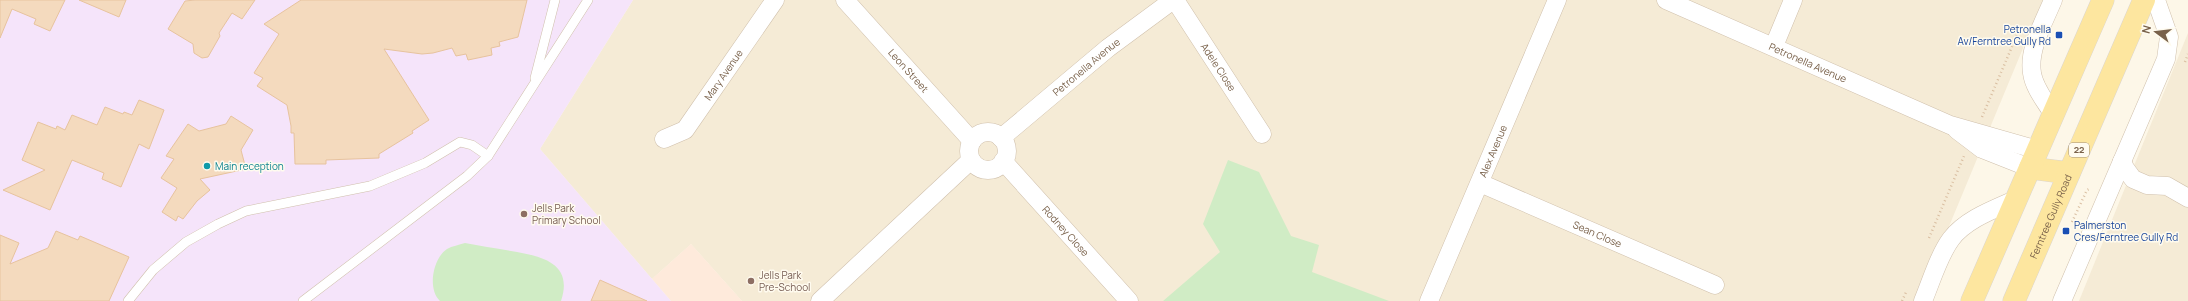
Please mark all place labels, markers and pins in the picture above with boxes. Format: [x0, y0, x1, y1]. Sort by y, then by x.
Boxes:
place label: Petronella Av/Ferntree Gully Rd [1957, 22, 2051, 48]
marker: Petronella Av/Ferntree Gully Rd [2054, 30, 2064, 40]
place label: Main reception [215, 159, 284, 173]
marker: Main reception [202, 161, 212, 171]
place label: Jells Park Primary School [532, 201, 601, 227]
marker: Jells Park Primary School [519, 209, 529, 219]
place label: Palmerston Cres/Ferntree Gully Rd [2074, 218, 2178, 244]
marker: Palmerston Cres/Ferntree Gully Rd [2061, 226, 2071, 236]
place label: Jells Park Pre-School [759, 268, 810, 294]
marker: Jells Park Pre-School [746, 276, 756, 286]

